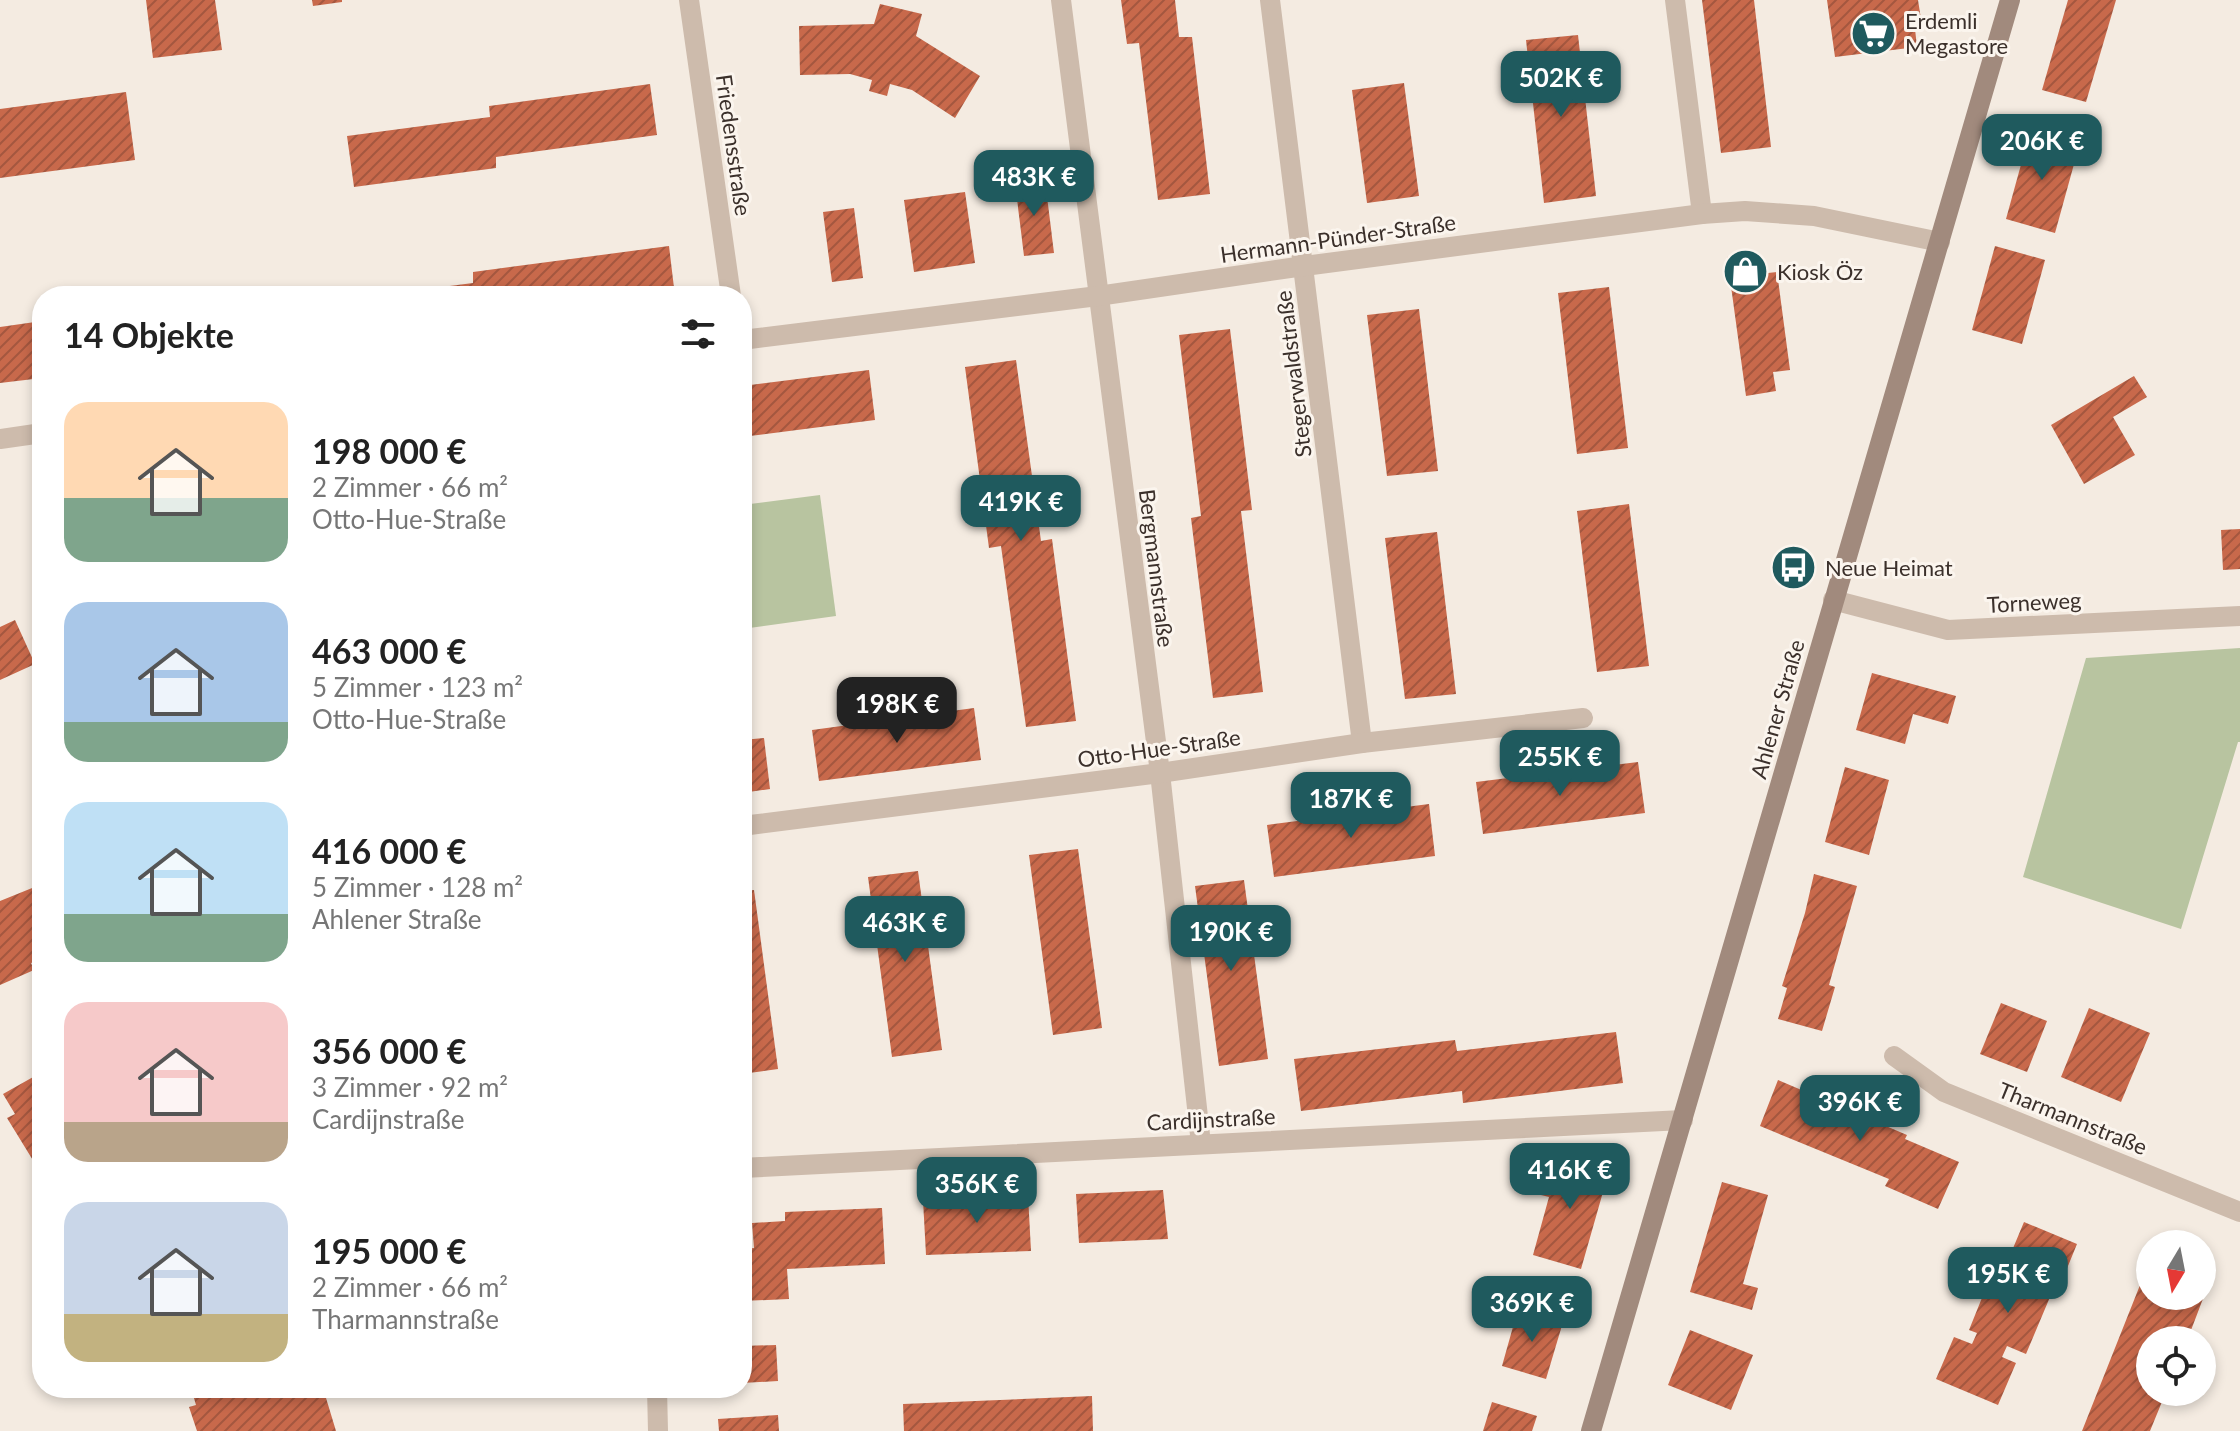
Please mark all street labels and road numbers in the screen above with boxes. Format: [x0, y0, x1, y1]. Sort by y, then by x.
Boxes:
street label: Friedensstraße [711, 72, 757, 218]
street label: Hermann-Pünder-Straße [1218, 208, 1458, 268]
street label: Stegerwaldstraße [1269, 289, 1317, 459]
street label: Bergmannstraße [1134, 487, 1180, 649]
street label: Torneweg [1986, 586, 2082, 618]
street label: Ahlener Straße [1744, 636, 1810, 782]
street label: Otto-Hue-Straße [1076, 723, 1242, 773]
street label: Tharmannstraße [1995, 1076, 2151, 1160]
street label: Cardijnstraße [1146, 1102, 1276, 1136]

